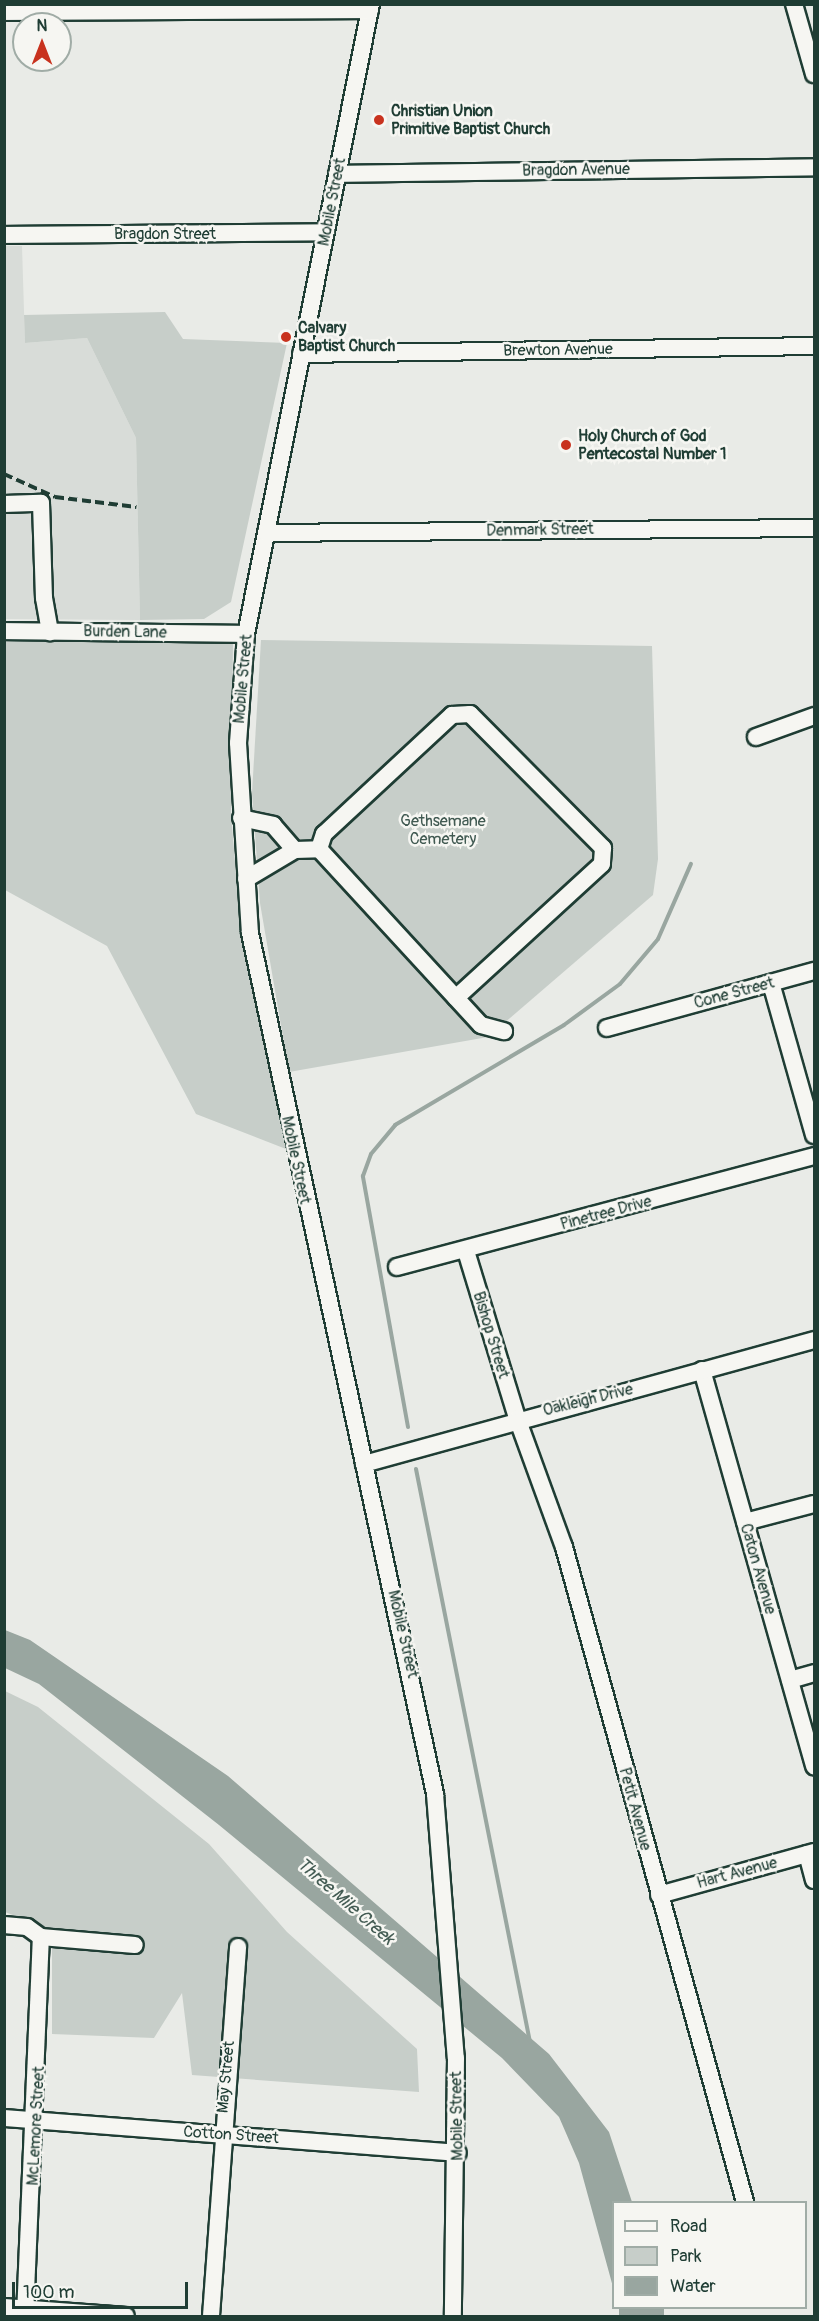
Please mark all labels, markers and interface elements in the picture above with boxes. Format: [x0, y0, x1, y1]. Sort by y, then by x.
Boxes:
north arrow [12, 12, 72, 72]
text: N [37, 16, 47, 36]
place label: Christian Union Primitive Baptist Church [391, 101, 550, 139]
marker: Christian Union Primitive Baptist Church [372, 113, 386, 127]
street label: Mobile Street [314, 156, 350, 248]
street label: Bragdon Avenue [522, 159, 630, 181]
street label: Bragdon Street [114, 224, 216, 244]
place label: Calvary Baptist Church [298, 318, 395, 356]
marker: Calvary Baptist Church [279, 330, 293, 344]
street label: Brewton Avenue [503, 339, 613, 361]
place label: Holy Church of God Pentecostal Number 1 [578, 426, 726, 464]
marker: Holy Church of God Pentecostal Number 1 [559, 438, 573, 452]
street label: Denmark Street [486, 519, 594, 541]
street label: Burden Lane [83, 622, 167, 642]
street label: Mobile Street [230, 634, 256, 724]
park label: Gethsemane Cemetery [400, 811, 486, 849]
street label: Cone Street [692, 973, 776, 1013]
street label: Mobile Street [277, 1114, 315, 1206]
street label: Pinetree Drive [558, 1192, 654, 1234]
street label: Bishop Street [469, 1289, 513, 1381]
street label: Oakleigh Drive [541, 1380, 635, 1420]
street label: Caton Avenue [736, 1521, 780, 1617]
street label: Mobile Street [384, 1588, 422, 1680]
street label: Petit Avenue [615, 1765, 655, 1853]
street label: Hart Avenue [695, 1853, 779, 1893]
water label: Three Mile Creek [292, 1854, 398, 1950]
street label: May Street [213, 2040, 239, 2114]
street label: McLemore Street [23, 2066, 49, 2186]
street label: Mobile Street [447, 2071, 467, 2161]
street label: Cotton Street [183, 2122, 279, 2148]
legend [612, 2201, 807, 2309]
text: Road [670, 2215, 707, 2238]
text: Park [670, 2245, 702, 2268]
scale bar [15, 2270, 190, 2308]
text: Water [670, 2275, 716, 2298]
text: 100 m [23, 2281, 75, 2304]

